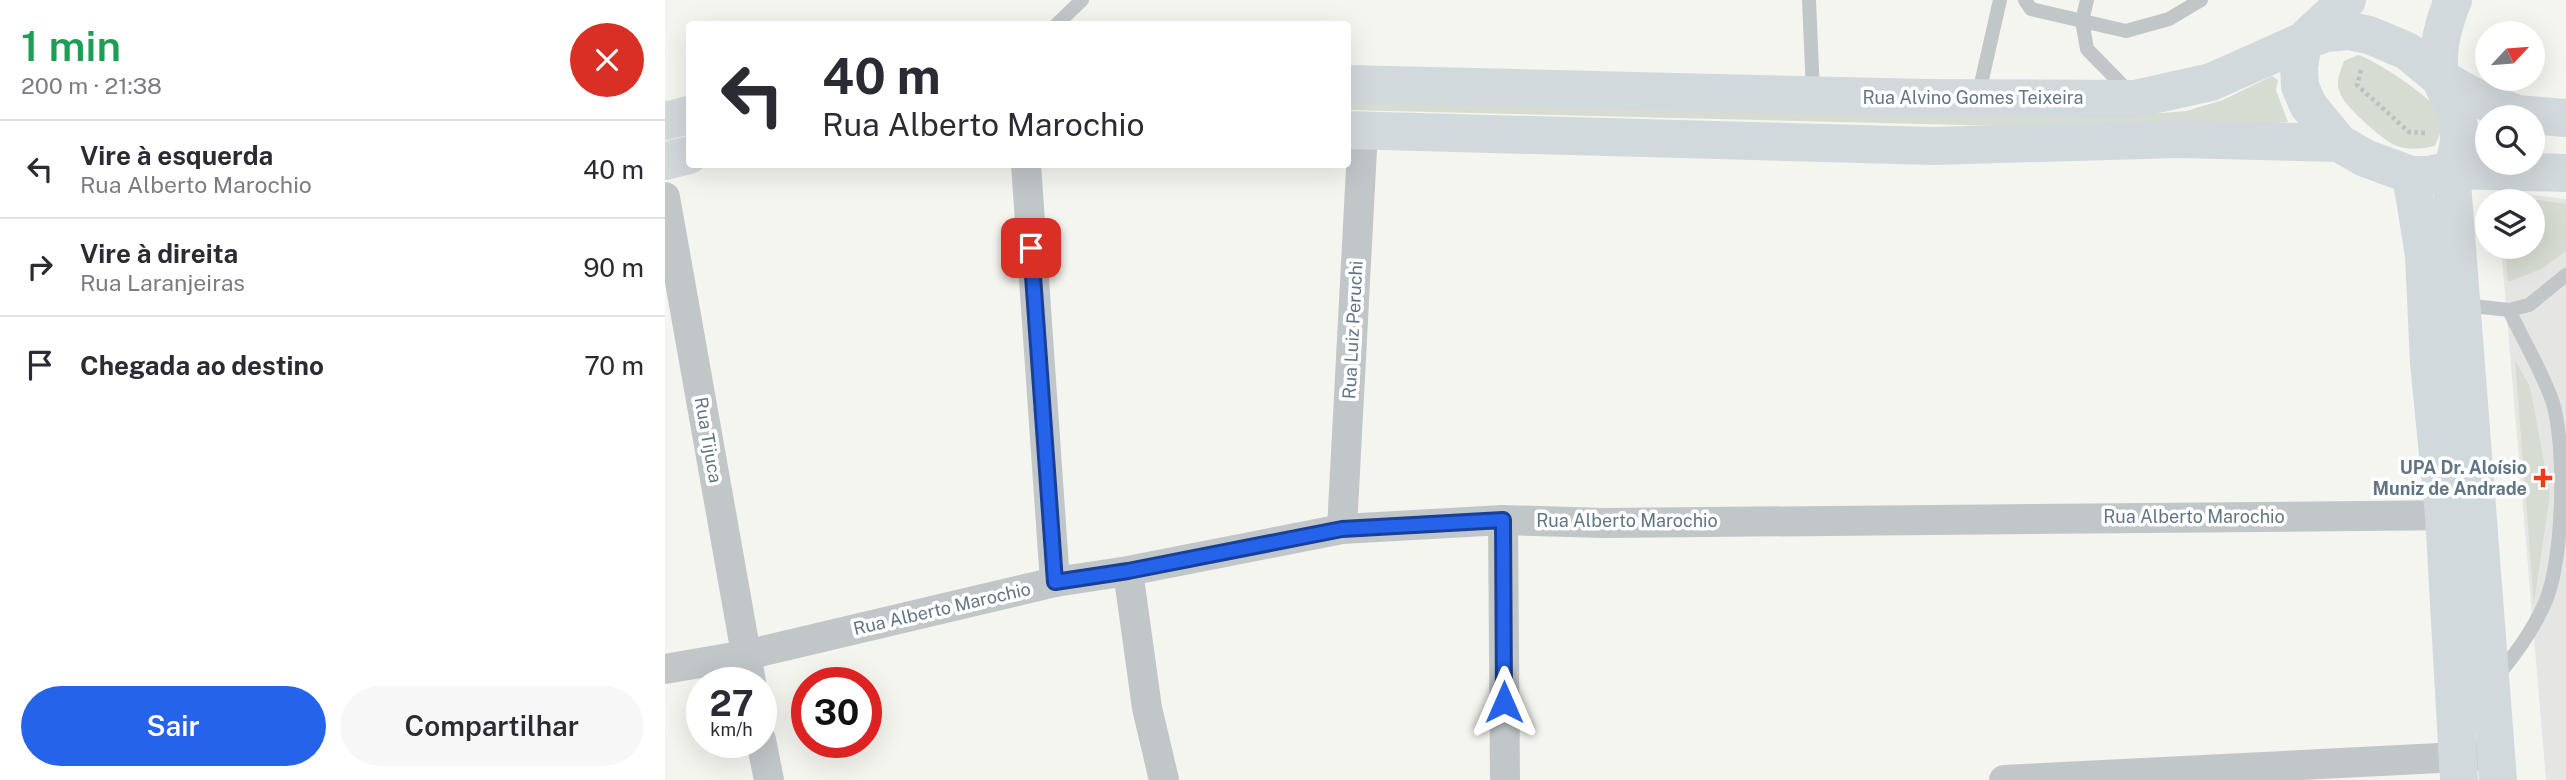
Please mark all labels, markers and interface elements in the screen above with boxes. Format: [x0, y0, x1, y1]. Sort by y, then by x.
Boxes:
text: 1 min [21, 21, 121, 70]
north arrow [2475, 21, 2545, 91]
map controls [2475, 21, 2545, 259]
button: close [570, 23, 644, 97]
text: 40 m [822, 47, 941, 105]
icon: left [707, 49, 798, 140]
text: 200 m · 21:38 [21, 72, 162, 99]
street label: Rua Alvino Gomes Teixeira [1862, 87, 2084, 108]
button: search [2475, 105, 2545, 175]
text: Rua Alberto Marochio [822, 106, 1145, 143]
text: Vire à esquerda [80, 140, 273, 171]
icon: left [21, 150, 59, 188]
text: 40 m [583, 154, 644, 185]
text: Rua Alberto Marochio [80, 171, 312, 198]
button: layers [2475, 189, 2545, 259]
pin [1001, 218, 1061, 278]
icon: arrive [1012, 229, 1050, 267]
text: Vire à direita [80, 238, 238, 269]
icon: right [21, 248, 59, 286]
text: 90 m [583, 252, 644, 283]
street label: Rua Luiz Peruchi [1338, 260, 1367, 400]
text: Rua Laranjeiras [80, 269, 245, 296]
icon: arrive [21, 346, 59, 384]
text: Chegada ao destino [80, 350, 324, 381]
text: 70 m [584, 350, 644, 381]
street label: Rua Tijuca [691, 395, 726, 484]
place label: UPA Dr. Aloísio Muniz de Andrade [2373, 457, 2527, 499]
marker: UPA Dr. Aloísio Muniz de Andrade [2533, 468, 2553, 488]
street label: Rua Alberto Marochio [2103, 506, 2285, 527]
street label: Rua Alberto Marochio [1536, 510, 1718, 531]
street label: Rua Alberto Marochio [851, 578, 1033, 639]
position arrow [1467, 665, 1541, 739]
speed limit sign: 30 [791, 667, 882, 758]
text: 27 [709, 683, 754, 724]
button: Sair [21, 686, 326, 766]
button: Compartilhar [340, 686, 644, 766]
text: km/h [710, 719, 753, 740]

